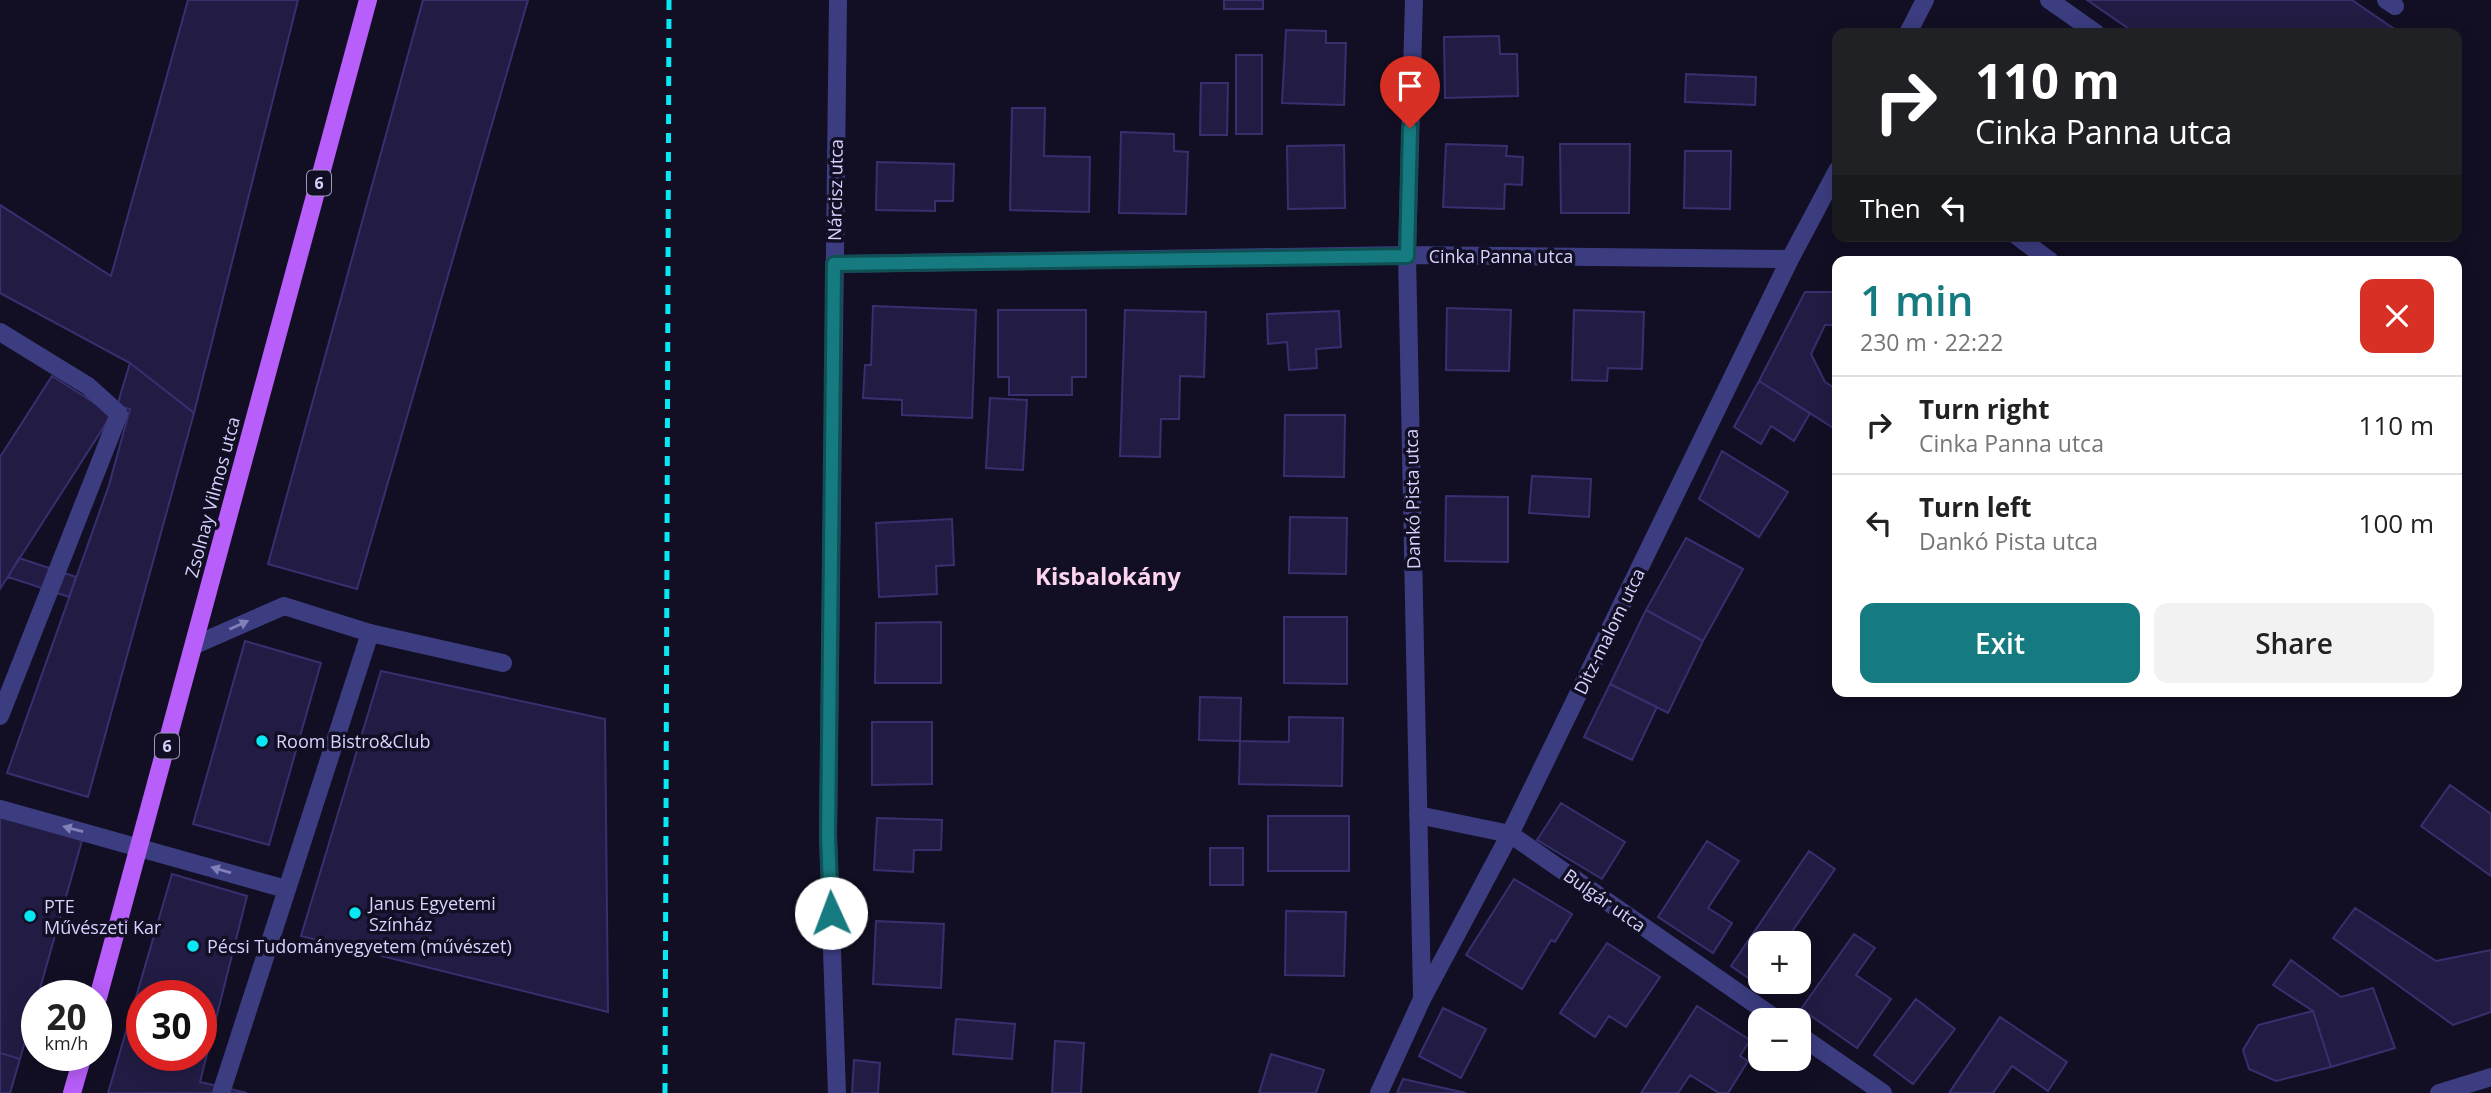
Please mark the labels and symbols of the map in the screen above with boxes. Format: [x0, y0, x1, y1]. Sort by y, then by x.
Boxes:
pin [1380, 56, 1440, 128]
street label: Nárcisz utca [822, 139, 848, 241]
road number: 6 [307, 170, 331, 196]
street label: Cinka Panna utca [1429, 244, 1573, 268]
street label: Zsolnay Vilmos utca [179, 414, 245, 580]
street label: Dankó Pista utca [1399, 429, 1425, 569]
district label: Kisbalokány [1035, 559, 1181, 592]
street label: Ditz-malom utca [1568, 564, 1650, 698]
one-way arrow [229, 619, 250, 630]
place label: Room Bistro&Club [276, 729, 431, 753]
marker: Room Bistro&Club [254, 733, 270, 749]
road number: 6 [155, 734, 179, 758]
one-way arrow [62, 823, 84, 834]
street label: Bulgár utca [1559, 863, 1651, 937]
one-way arrow [209, 864, 231, 875]
position arrow [794, 876, 868, 950]
place label: Janus Egyetemi Színház [367, 891, 496, 936]
place label: PTE Művészeti Kar [44, 894, 162, 939]
marker: Janus Egyetemi Színház [347, 905, 363, 921]
marker: PTE Művészeti Kar [22, 908, 38, 924]
place label: Pécsi Tudományegyetem (művészet) [207, 934, 512, 958]
marker: Pécsi Tudományegyetem (művészet) [185, 938, 201, 954]
speed limit sign: 30 [126, 980, 217, 1071]

